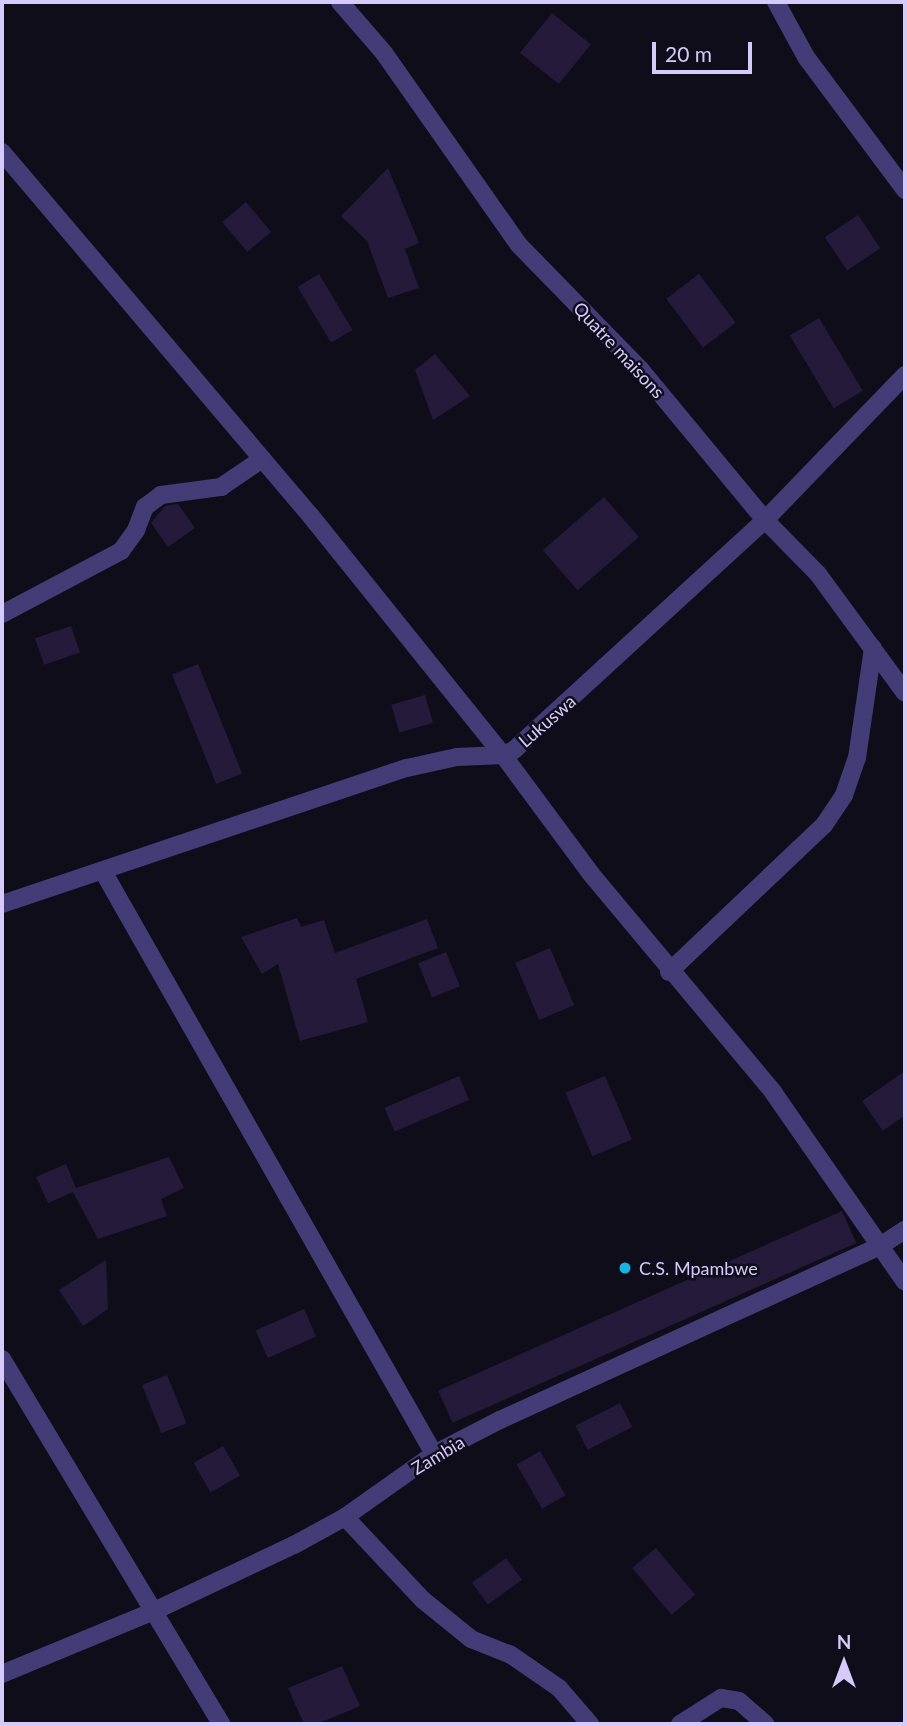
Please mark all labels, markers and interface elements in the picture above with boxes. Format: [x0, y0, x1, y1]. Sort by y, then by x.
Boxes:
scale bar [655, 28, 755, 72]
text: 20 m [665, 41, 712, 66]
street label: Quatre maisons [569, 297, 669, 403]
street label: Lukuswa [514, 690, 580, 752]
place label: C.S. Mpambwe [639, 1257, 758, 1279]
marker: C.S. Mpambwe [617, 1260, 633, 1276]
street label: Zambia [408, 1431, 468, 1479]
north arrow [809, 1628, 879, 1698]
text: N [837, 1630, 851, 1653]

